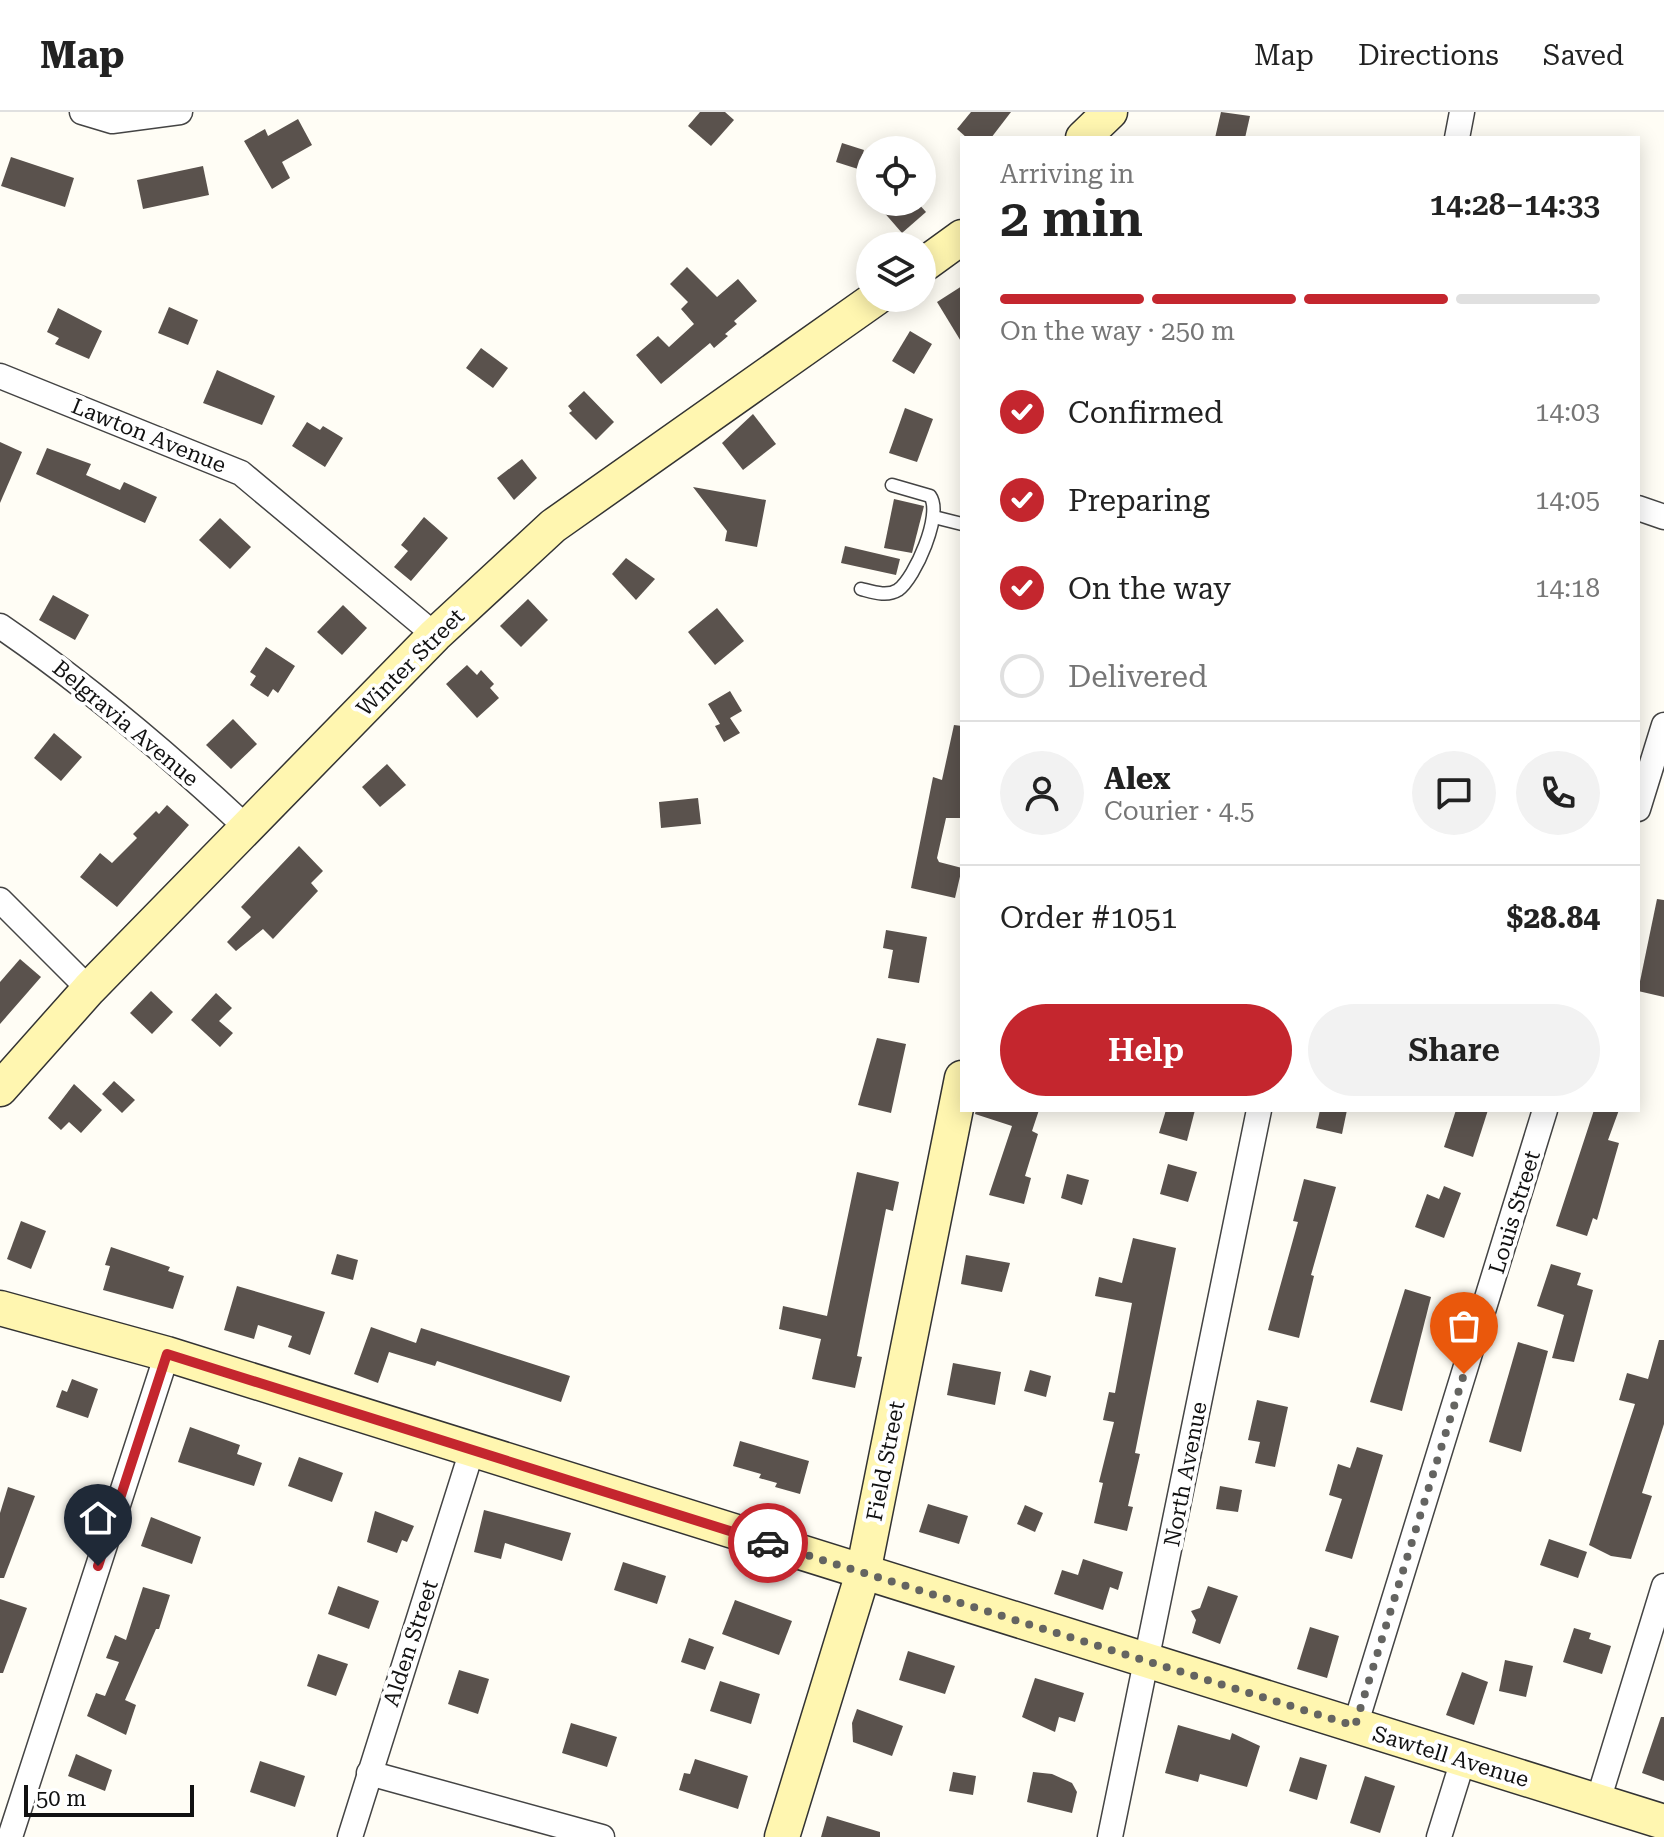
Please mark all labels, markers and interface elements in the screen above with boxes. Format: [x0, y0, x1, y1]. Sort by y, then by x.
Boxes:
text: Map [40, 33, 125, 77]
text: Map [1254, 39, 1314, 72]
text: Directions [1358, 39, 1499, 72]
text: Saved [1543, 39, 1624, 72]
map controls [856, 136, 936, 312]
button: locate [856, 136, 936, 216]
text: Arriving in [1000, 159, 1134, 189]
text: 14:28–14:33 [1430, 187, 1600, 222]
text: 2 min [1000, 188, 1143, 249]
button: layers [856, 232, 936, 312]
text: On the way · 250 m [1000, 316, 1235, 346]
icon: check [1000, 390, 1044, 434]
street label: Lawton Avenue [68, 393, 230, 478]
text: Confirmed [1068, 395, 1223, 430]
text: 14:03 [1535, 397, 1600, 427]
icon: check [1000, 478, 1044, 522]
text: Preparing [1068, 483, 1210, 518]
text: 14:05 [1535, 485, 1600, 515]
icon: check [1000, 566, 1044, 610]
text: On the way [1068, 571, 1231, 606]
text: 14:18 [1535, 573, 1600, 603]
street label: Winter Street [352, 604, 469, 721]
street label: Belgravia Avenue [48, 655, 204, 792]
text: Delivered [1068, 659, 1207, 694]
button: person [1000, 751, 1084, 835]
button: chat [1412, 751, 1496, 835]
button: phone [1516, 751, 1600, 835]
text: Alex [1104, 761, 1171, 796]
text: Courier · 4.5 [1104, 796, 1254, 826]
text: Order #1051 [1000, 900, 1178, 935]
text: $28.84 [1507, 900, 1600, 935]
button: Help [1000, 1004, 1292, 1096]
button: Share [1308, 1004, 1600, 1096]
street label: Louis Street [1484, 1148, 1545, 1277]
pin [1430, 1292, 1498, 1374]
icon: bag [1442, 1304, 1486, 1348]
street label: Field Street [862, 1399, 909, 1523]
street label: North Avenue [1159, 1399, 1212, 1549]
pin [64, 1484, 132, 1566]
icon: home [76, 1496, 120, 1540]
courier [728, 1503, 808, 1583]
icon: car [746, 1521, 790, 1565]
street label: Alden Street [378, 1577, 443, 1710]
street label: Sawtell Avenue [1370, 1721, 1532, 1792]
scale bar [24, 1781, 194, 1817]
text: 50 m [36, 1786, 86, 1811]

